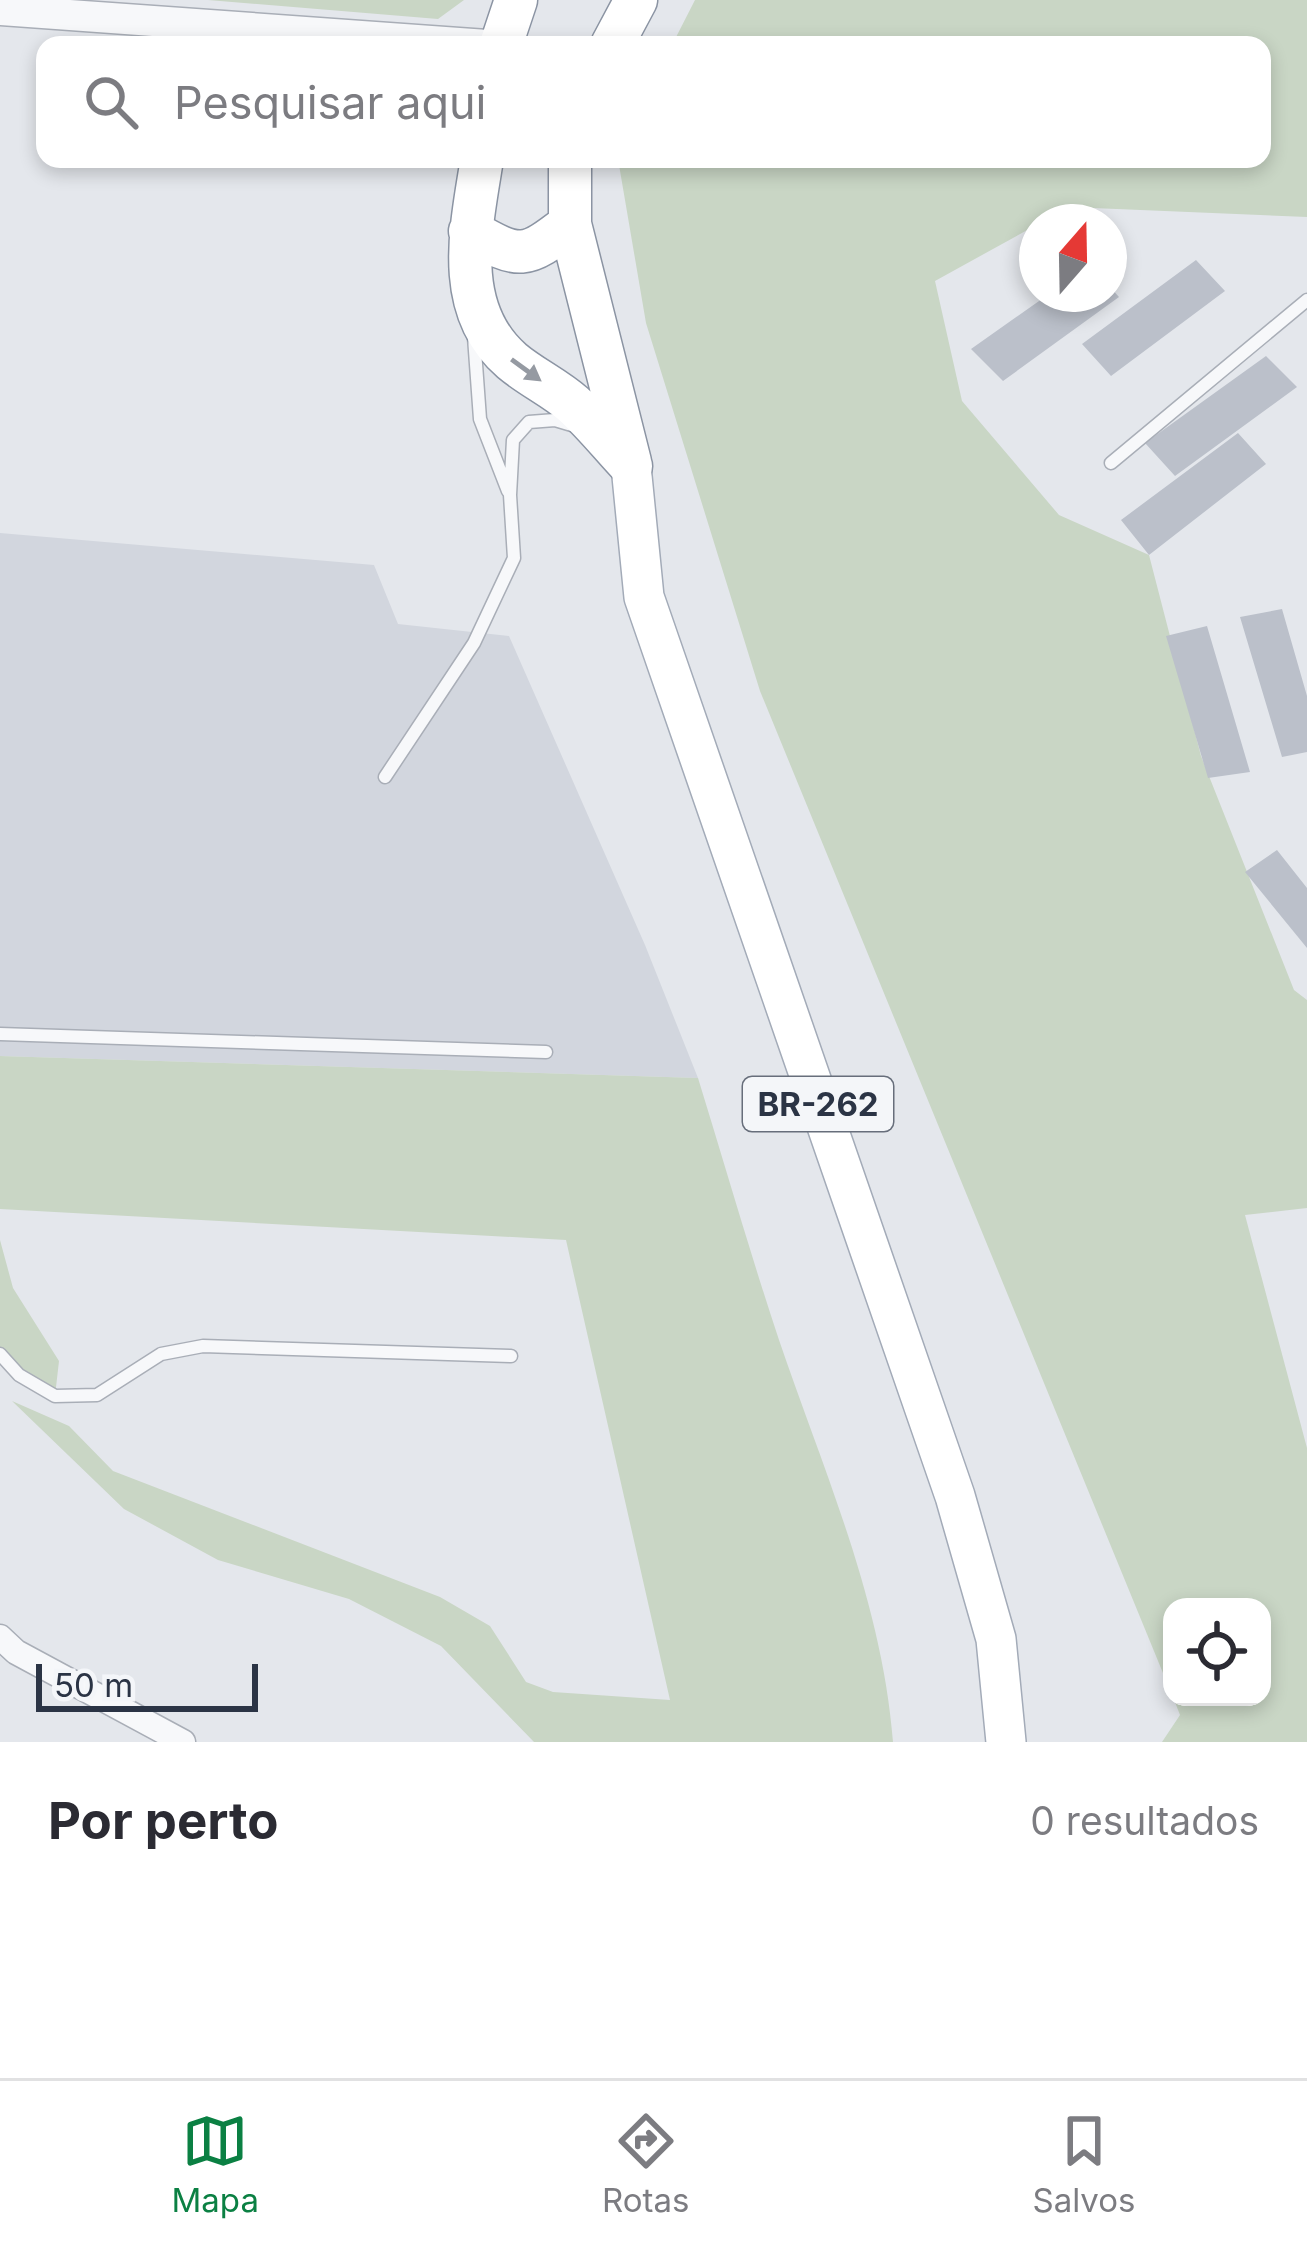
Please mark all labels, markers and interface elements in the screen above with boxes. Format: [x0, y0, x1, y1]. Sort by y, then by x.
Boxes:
search box [36, 36, 1271, 168]
icon: search [78, 69, 144, 135]
text: Pesquisar aqui [174, 75, 487, 130]
north arrow [1019, 204, 1127, 312]
one-way arrow [510, 358, 542, 381]
road number: BR-262 [743, 1077, 893, 1131]
map controls [1163, 1598, 1271, 1706]
button: locate [1163, 1598, 1271, 1706]
scale bar [36, 1658, 258, 1711]
text: 50 m [54, 1665, 133, 1705]
text: Por perto [48, 1790, 279, 1851]
text: 0 resultados [1030, 1797, 1259, 1844]
tab: Mapa [172, 2108, 259, 2220]
tab: Rotas [602, 2108, 689, 2220]
tab: Salvos [1032, 2108, 1135, 2220]

